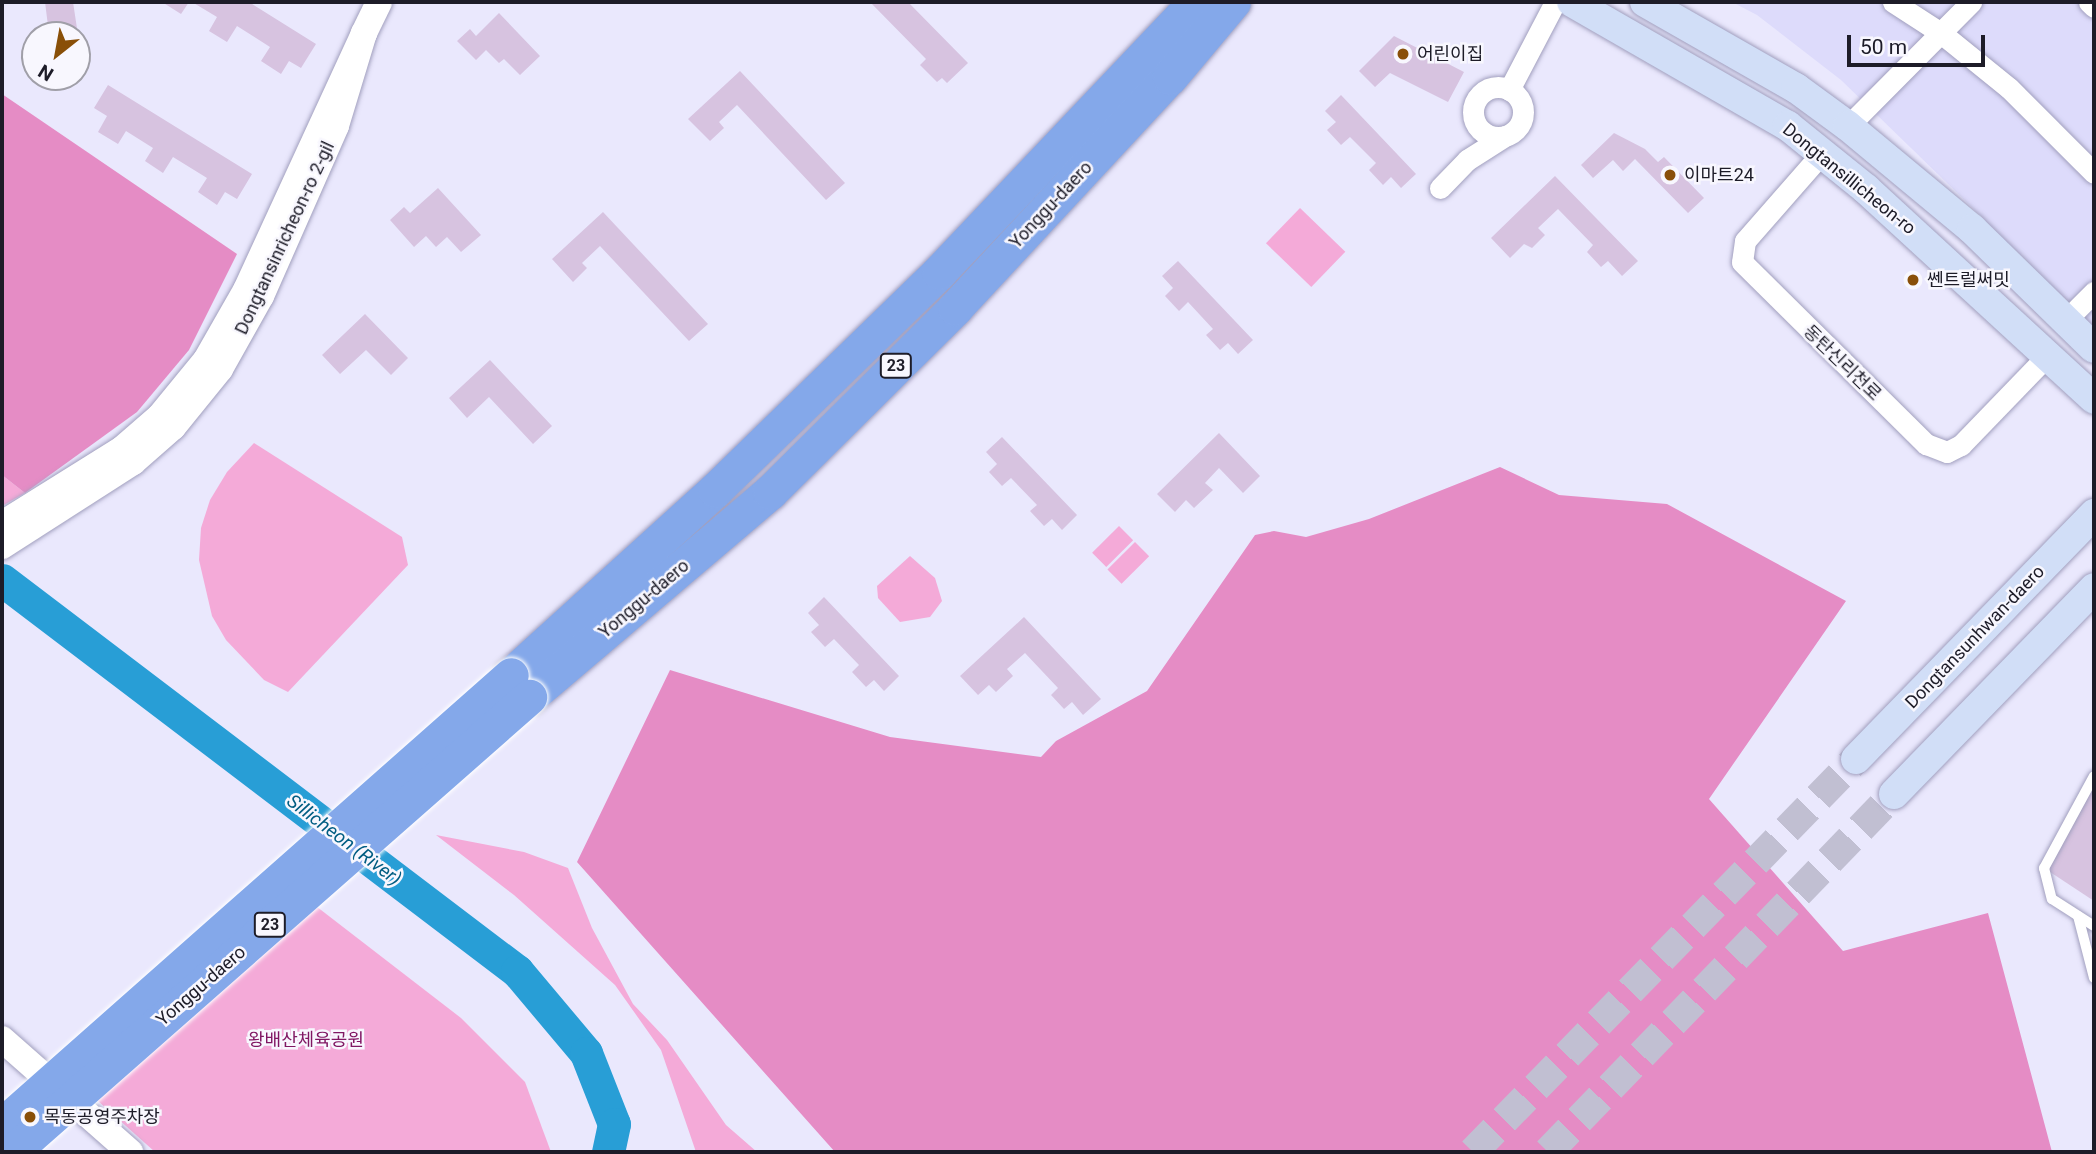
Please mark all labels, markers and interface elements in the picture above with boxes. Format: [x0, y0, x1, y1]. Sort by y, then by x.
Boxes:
north arrow [21, 21, 91, 91]
scale bar [1851, 21, 1989, 65]
text: 50 m [1860, 35, 1907, 59]
place label: 어린이집 [1417, 43, 1483, 65]
marker: 어린이집 [1395, 46, 1411, 62]
text: N [34, 59, 58, 86]
street label: Dongtansillicheon-ro [1778, 119, 1920, 239]
street label: Dongtansinricheon-ro 2-gil [231, 138, 339, 338]
street label: Yonggu-daero [1005, 157, 1097, 253]
place label: 이마트24 [1684, 164, 1754, 186]
marker: 이마트24 [1662, 167, 1678, 183]
place label: 쎈트럴써밋 [1927, 269, 2010, 291]
marker: 쎈트럴써밋 [1905, 272, 1921, 288]
street label: 동탄신리천로 [1799, 321, 1885, 405]
road number: 23 [878, 354, 914, 378]
street label: Yonggu-daero [594, 555, 694, 643]
street label: Dongtansunhwan-daero [1901, 561, 2049, 713]
water label: Sillicheon (River) [282, 790, 406, 890]
road number: 23 [252, 912, 288, 937]
street label: Yonggu-daero [152, 941, 250, 1031]
park label: 왕배산체육공원 [248, 1029, 364, 1051]
place label: 목동공영주차장 [44, 1106, 160, 1128]
marker: 목동공영주차장 [22, 1109, 38, 1125]

